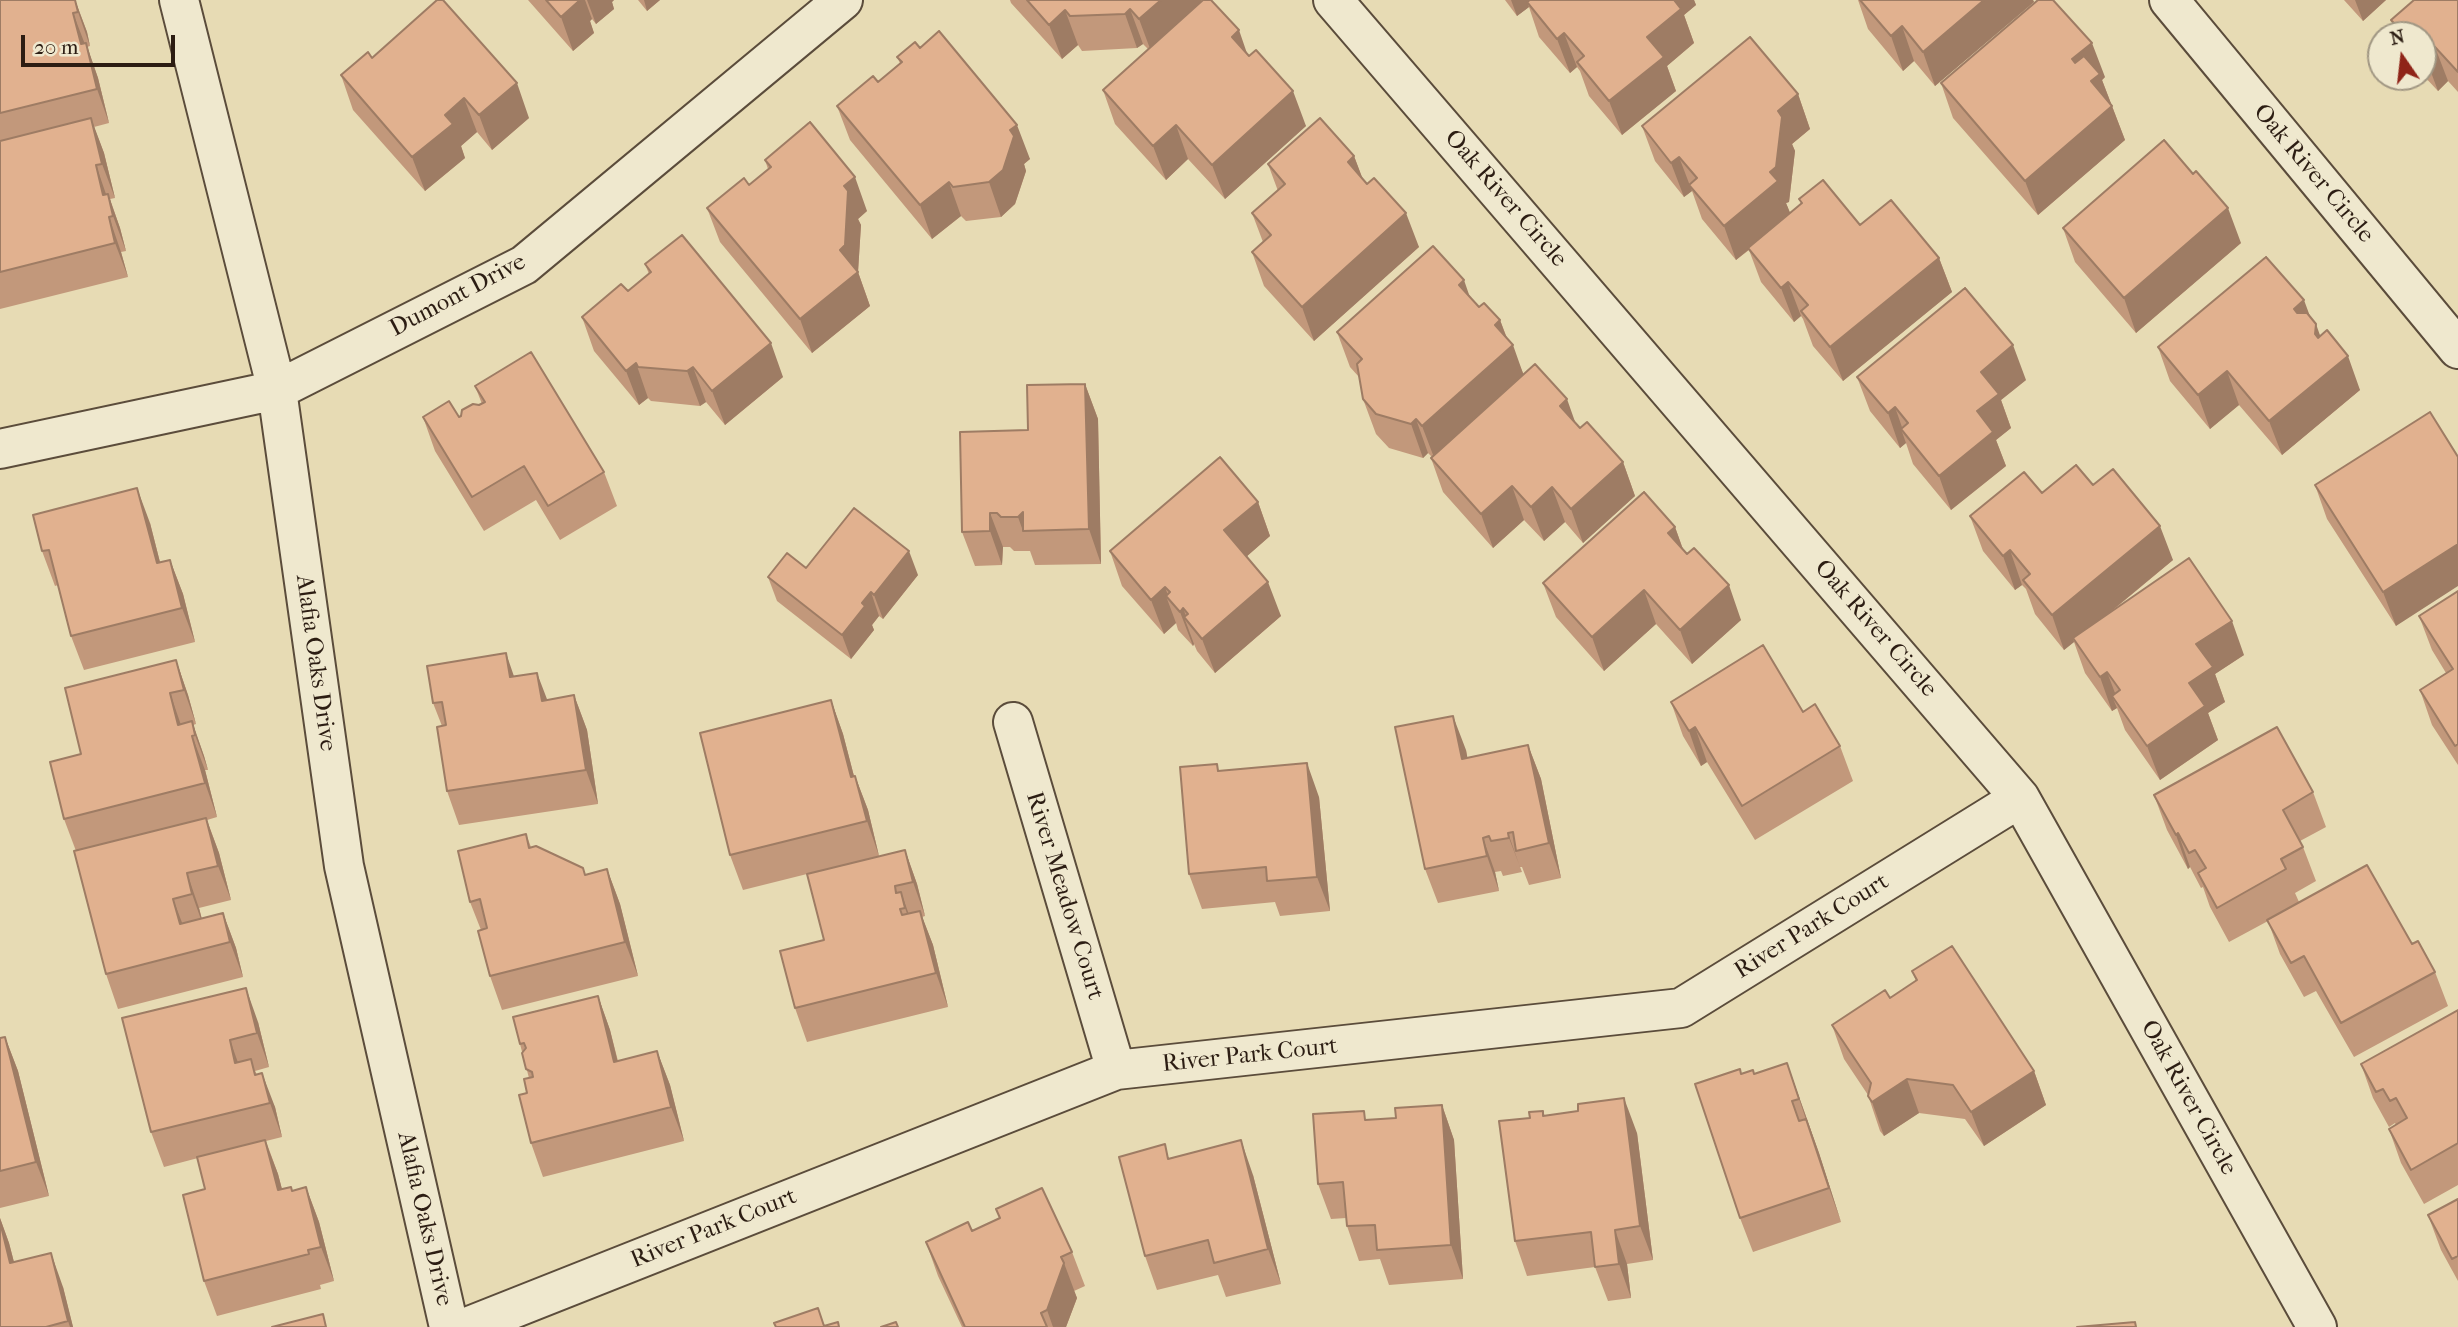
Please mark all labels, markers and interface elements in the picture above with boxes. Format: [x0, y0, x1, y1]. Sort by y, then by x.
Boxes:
scale bar [24, 21, 178, 65]
north arrow [2367, 21, 2437, 91]
text: N [2388, 25, 2407, 50]
text: 20 m [34, 35, 78, 59]
street label: Oak River Circle [2247, 99, 2379, 249]
street label: Oak River Circle [1438, 124, 1572, 274]
street label: Dumont Drive [385, 248, 531, 344]
street label: Oak River Circle [1808, 554, 1942, 704]
street label: Alafia Oaks Drive [288, 573, 342, 753]
street label: River Meadow Court [1019, 789, 1109, 1003]
street label: River Park Court [1730, 868, 1894, 986]
street label: Oak River Circle [2134, 1016, 2242, 1180]
street label: River Park Court [1161, 1032, 1339, 1080]
street label: Alafia Oaks Drive [390, 1129, 458, 1309]
street label: River Park Court [627, 1183, 801, 1275]

